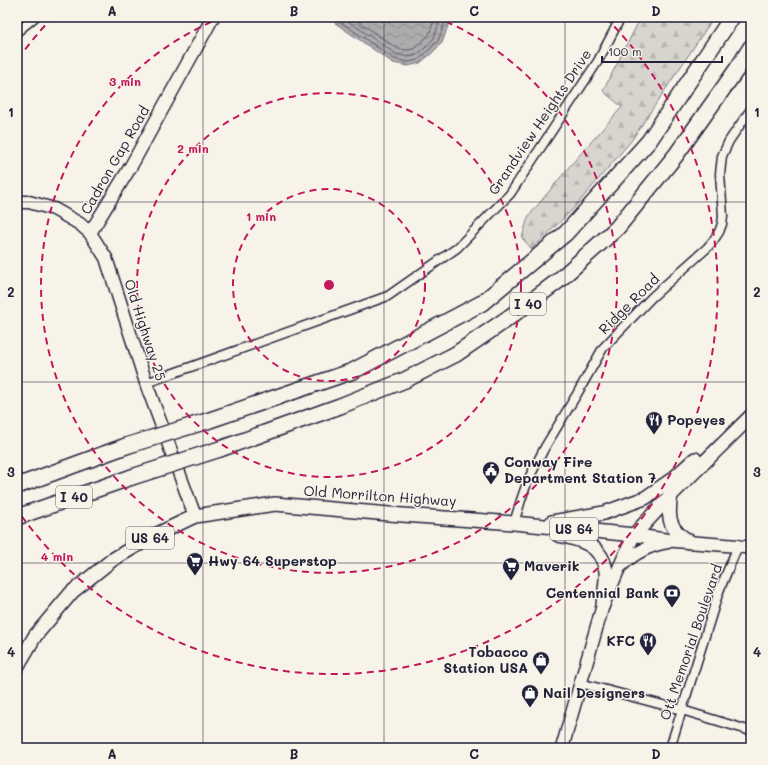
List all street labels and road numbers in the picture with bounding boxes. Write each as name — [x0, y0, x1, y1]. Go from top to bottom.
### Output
street label: Grandview Heights Drive — [484, 45, 596, 198]
street label: Cadron Gap Road — [76, 102, 153, 217]
street label: Ridge Road — [594, 269, 663, 338]
street label: Old Highway 25 — [120, 277, 171, 383]
road number: I 40 — [510, 293, 546, 315]
street label: Old Morrilton Highway — [303, 481, 457, 510]
road number: I 40 — [56, 486, 92, 508]
road number: US 64 — [550, 518, 598, 540]
road number: US 64 — [126, 527, 174, 549]
street label: Ott Memorial Boulevard — [655, 561, 726, 722]

